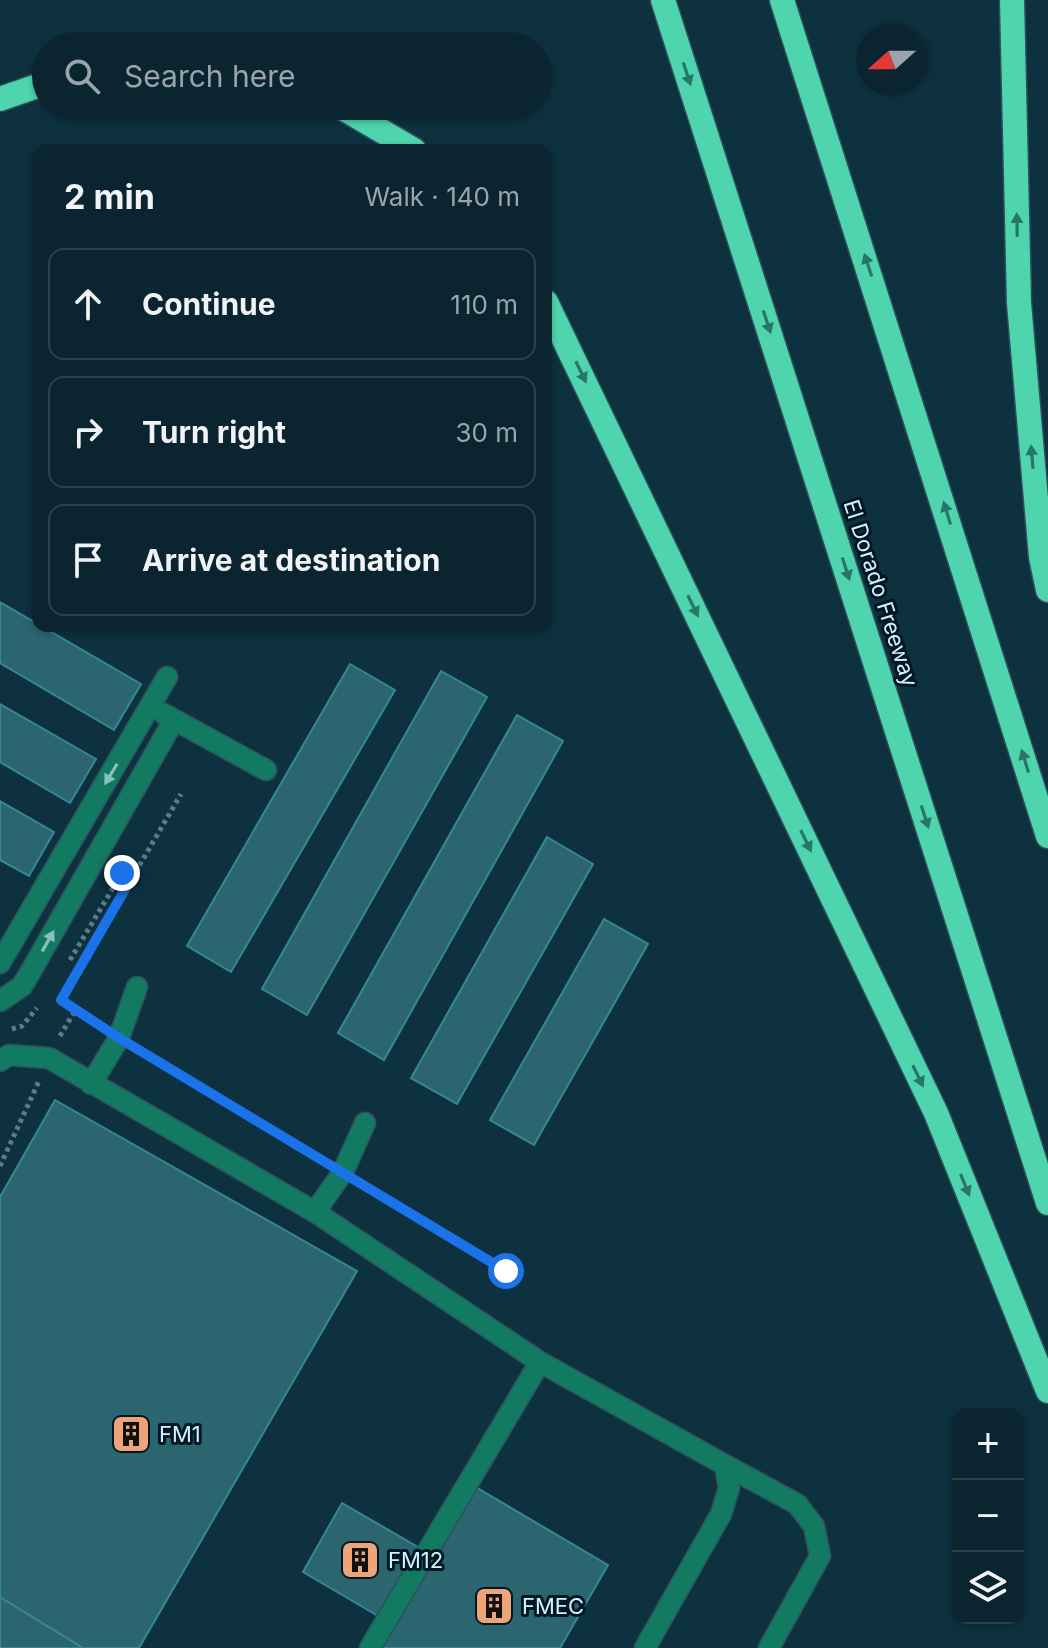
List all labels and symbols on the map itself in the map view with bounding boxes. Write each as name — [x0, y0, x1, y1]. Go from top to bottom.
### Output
north arrow — [856, 24, 928, 96]
one-way arrow — [681, 63, 694, 87]
one-way arrow — [1010, 212, 1023, 237]
one-way arrow — [861, 253, 873, 277]
one-way arrow — [761, 310, 773, 334]
one-way arrow — [574, 360, 588, 384]
one-way arrow — [1025, 444, 1038, 469]
street label: El Dorado Freeway — [838, 496, 924, 690]
one-way arrow — [940, 501, 953, 525]
one-way arrow — [840, 558, 853, 582]
one-way arrow — [687, 595, 700, 618]
one-way arrow — [1018, 749, 1030, 773]
one-way arrow — [104, 763, 118, 785]
one-way arrow — [919, 805, 932, 829]
one-way arrow — [799, 829, 813, 853]
route end — [104, 855, 140, 891]
one-way arrow — [41, 930, 55, 953]
one-way arrow — [911, 1064, 925, 1087]
one-way arrow — [959, 1173, 972, 1197]
route start — [488, 1253, 524, 1289]
building icon: FM1 — [110, 1413, 152, 1455]
place label: FM1 — [159, 1421, 201, 1447]
building icon: FM12 — [339, 1539, 381, 1581]
place label: FM12 — [388, 1547, 443, 1573]
building icon: FMEC — [473, 1585, 515, 1627]
place label: FMEC — [522, 1593, 584, 1619]

